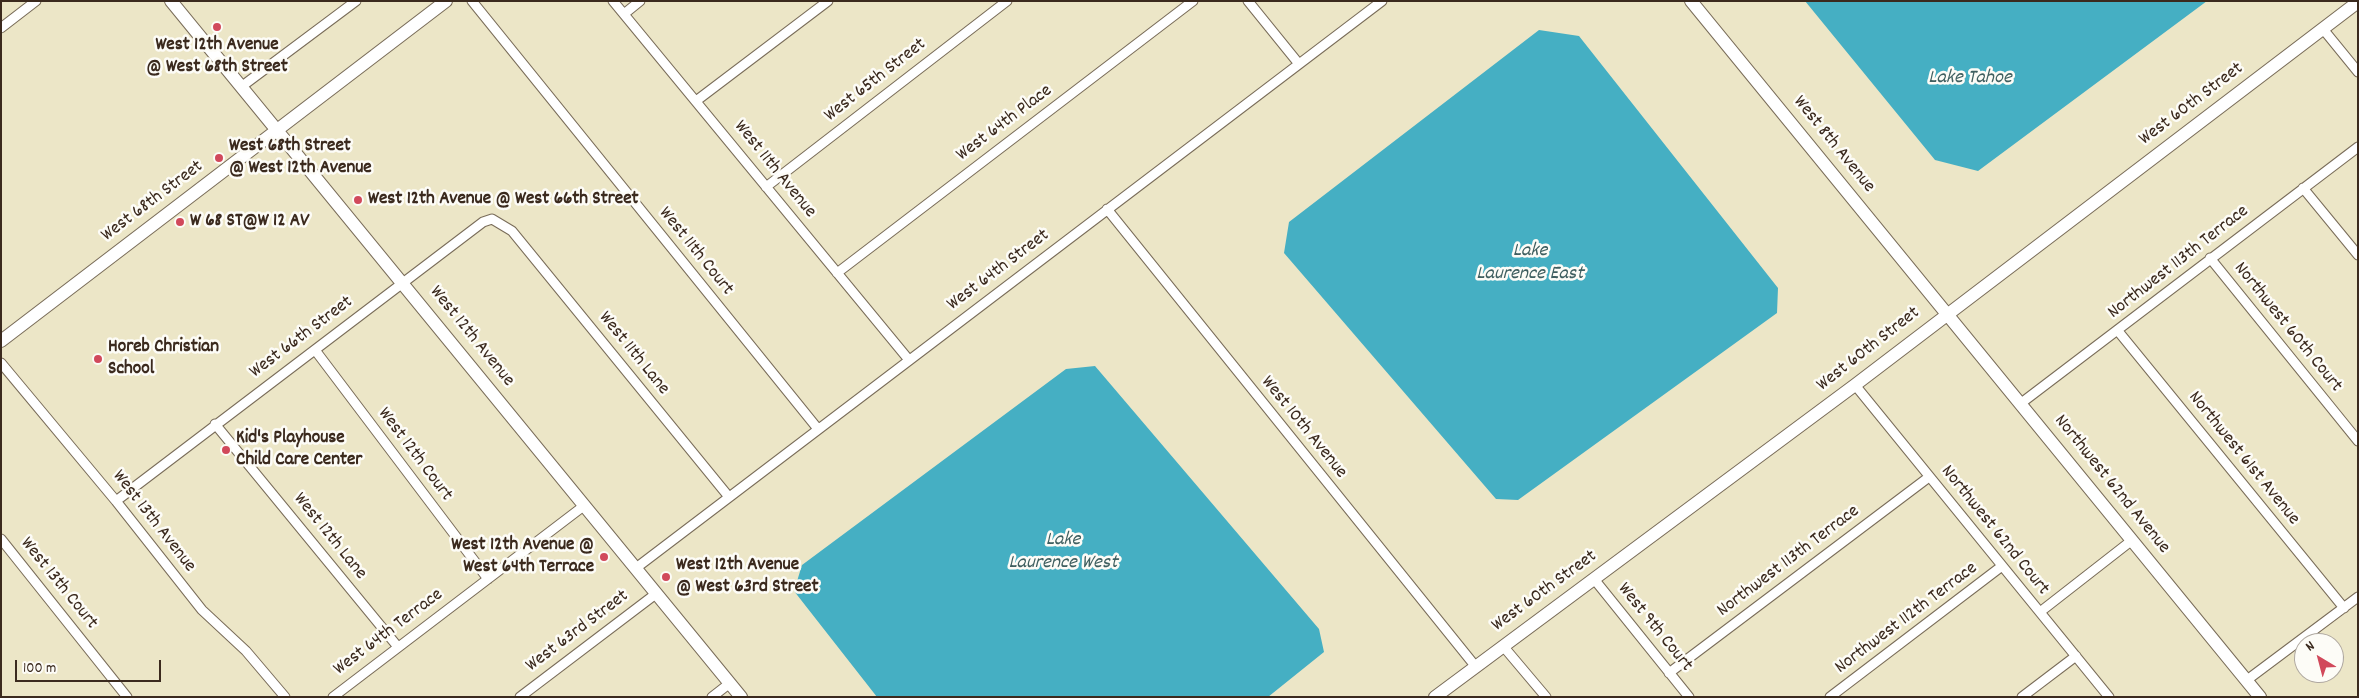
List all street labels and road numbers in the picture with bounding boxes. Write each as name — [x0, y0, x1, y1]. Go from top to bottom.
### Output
street label: West 65th Street — [821, 34, 931, 128]
street label: West 60th Street — [2135, 58, 2249, 152]
street label: West 64th Place — [953, 81, 1057, 167]
street label: West 8th Avenue — [1787, 92, 1879, 198]
street label: West 11th Avenue — [728, 117, 820, 223]
street label: West 68th Street — [98, 156, 208, 248]
street label: Northwest 113th Terrace — [2104, 201, 2254, 325]
street label: West 11th Court — [652, 203, 738, 301]
street label: West 64th Street — [943, 225, 1055, 317]
street label: Northwest 60th Court — [2228, 259, 2346, 397]
street label: West 12th Avenue — [423, 282, 519, 392]
street label: West 66th Street — [246, 292, 358, 384]
street label: West 60th Street — [1813, 303, 1925, 397]
street label: West 11th Lane — [592, 308, 674, 400]
street label: West 10th Avenue — [1255, 372, 1351, 484]
street label: Northwest 61st Avenue — [2182, 388, 2304, 530]
street label: West 12th Court — [371, 404, 457, 506]
street label: Northwest 62nd Avenue — [2048, 411, 2174, 559]
street label: Northwest 62nd Court — [1935, 462, 2053, 600]
street label: West 13th Avenue — [106, 466, 200, 578]
street label: West 12th Lane — [287, 489, 371, 585]
street label: Northwest 113th Terrace — [1713, 501, 1865, 623]
street label: West 13th Court — [14, 534, 102, 634]
street label: West 60th Street — [1488, 546, 1602, 638]
street label: Northwest 112th Terrace — [1831, 558, 1983, 680]
street label: West 9th Court — [1611, 579, 1697, 677]
street label: West 64th Terrace — [330, 585, 448, 681]
street label: West 63rd Street — [522, 586, 634, 678]

